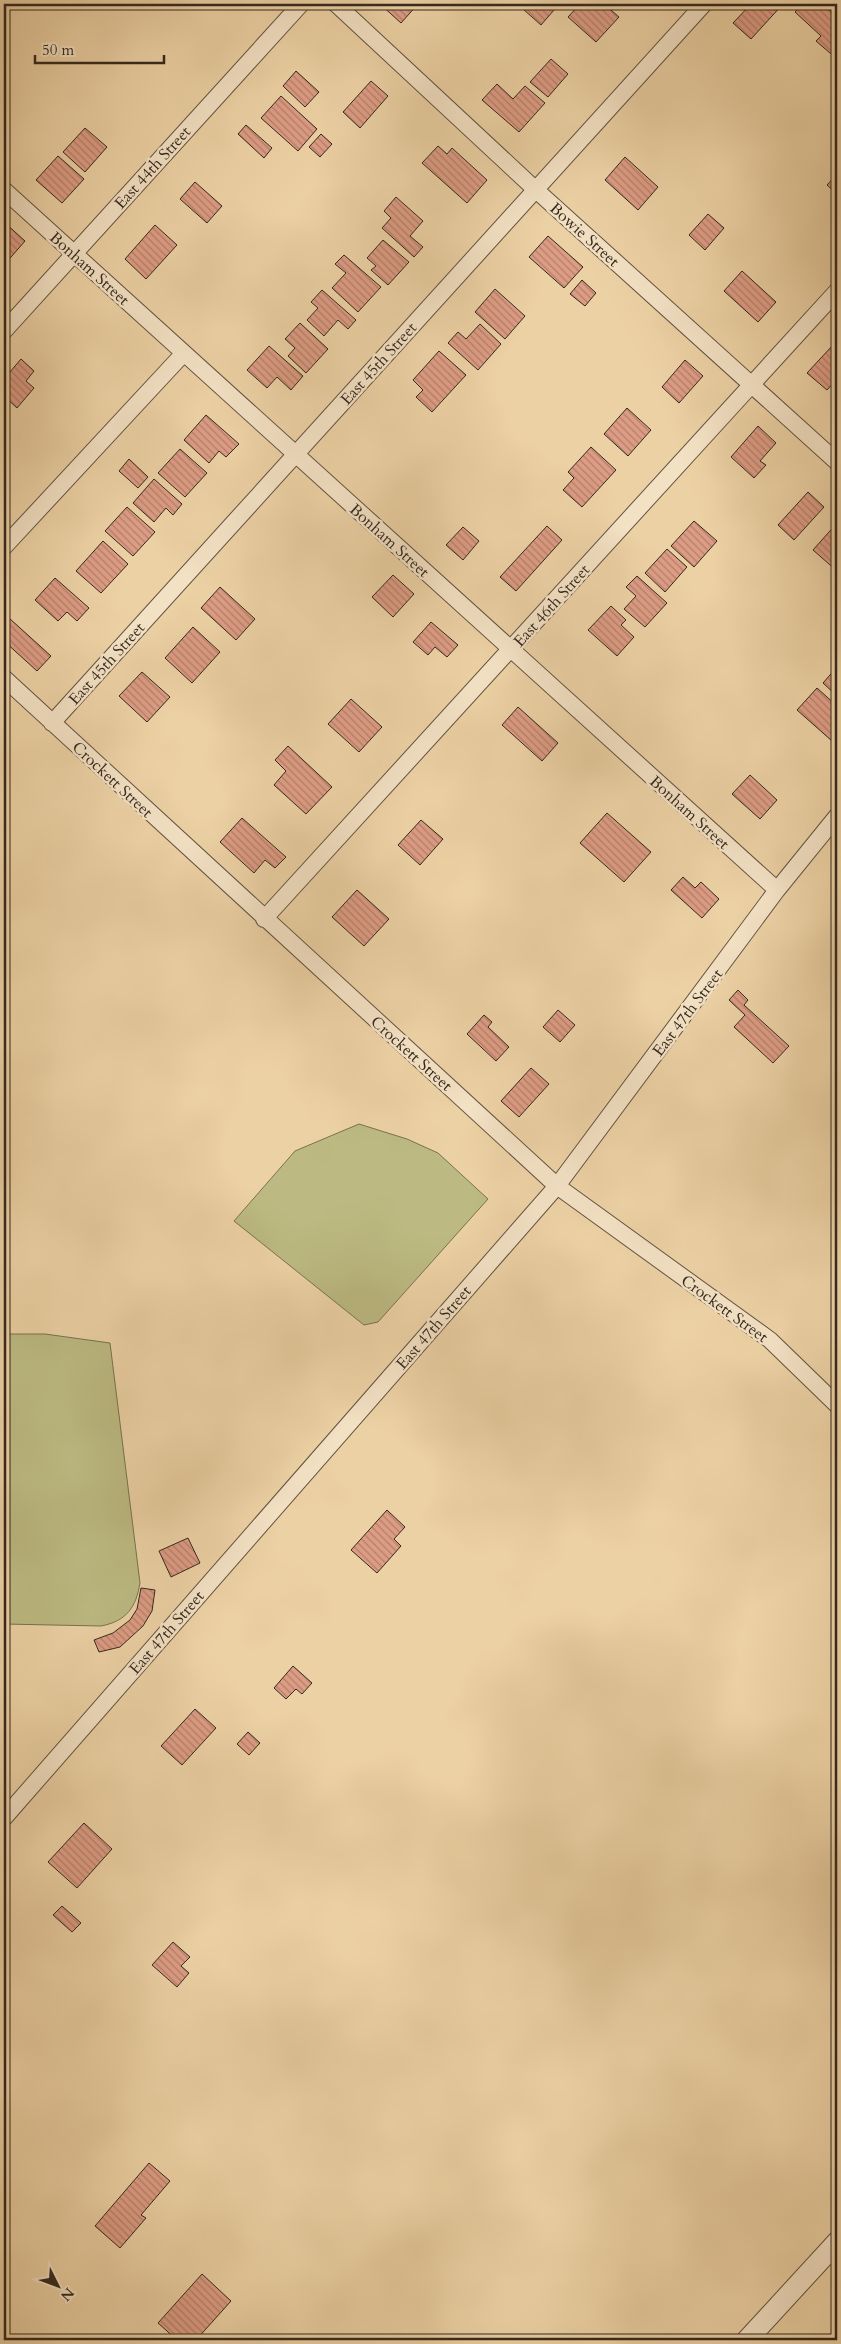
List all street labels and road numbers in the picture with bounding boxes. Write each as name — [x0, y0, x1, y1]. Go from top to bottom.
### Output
street label: East 44th Street — [110, 121, 196, 214]
street label: Bowie Street — [545, 197, 624, 272]
street label: Bonham Street — [45, 227, 134, 311]
street label: East 45th Street — [336, 317, 422, 410]
street label: Bonham Street — [345, 499, 434, 583]
street label: East 46th Street — [509, 559, 595, 652]
street label: East 45th Street — [64, 617, 150, 710]
street label: Crockett Street — [67, 737, 157, 823]
street label: Bonham Street — [645, 771, 734, 855]
street label: East 47th Street — [648, 964, 728, 1061]
street label: Crockett Street — [366, 1011, 457, 1096]
street label: Crockett Street — [676, 1270, 772, 1348]
street label: East 47th Street — [391, 1281, 476, 1374]
street label: East 47th Street — [124, 1586, 209, 1679]

